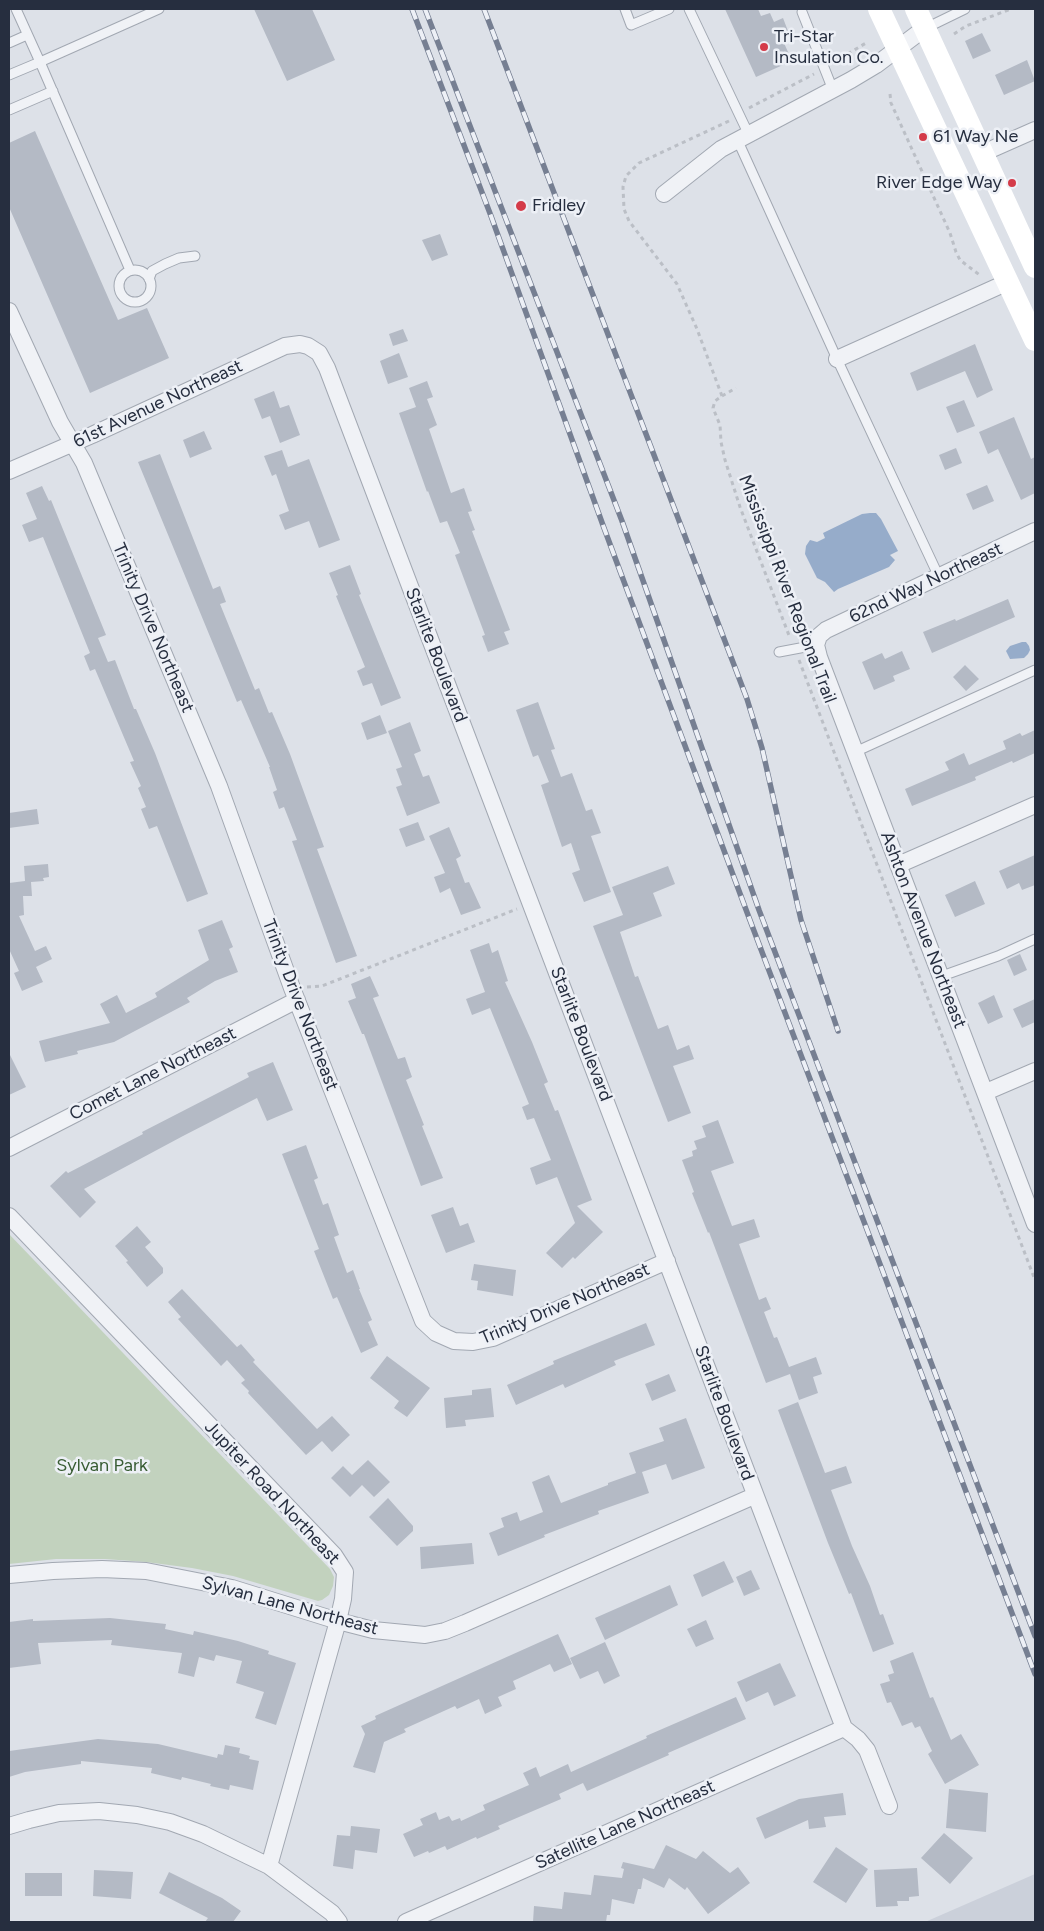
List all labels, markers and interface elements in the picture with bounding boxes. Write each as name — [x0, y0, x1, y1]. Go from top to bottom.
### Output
place label: Tri-Star Insulation Co. — [774, 26, 884, 68]
marker: Tri-Star Insulation Co. — [758, 41, 770, 53]
place label: 61 Way Ne — [933, 126, 1018, 148]
marker: 61 Way Ne — [917, 131, 929, 143]
place label: River Edge Way — [876, 172, 1002, 194]
marker: River Edge Way — [1006, 177, 1018, 189]
place label: Fridley — [532, 195, 585, 217]
marker: Fridley — [514, 199, 528, 213]
street label: 61st Avenue Northeast — [70, 355, 246, 453]
street label: Mississippi River Regional Trail — [733, 472, 841, 706]
street label: 62nd Way Northeast — [846, 538, 1006, 628]
street label: Trinity Drive Northeast — [108, 540, 198, 716]
street label: Starlite Boulevard — [400, 585, 472, 725]
street label: Ashton Avenue Northeast — [875, 829, 971, 1031]
street label: Trinity Drive Northeast — [257, 916, 343, 1094]
street label: Starlite Boulevard — [545, 964, 617, 1104]
street label: Comet Lane Northeast — [66, 1023, 240, 1125]
street label: Trinity Drive Northeast — [477, 1259, 653, 1349]
street label: Starlite Boulevard — [690, 1342, 758, 1484]
street label: Jupiter Road Northeast — [200, 1417, 344, 1569]
park label: Sylvan Park — [56, 1455, 148, 1477]
street label: Sylvan Lane Northeast — [199, 1572, 381, 1640]
street label: Satellite Lane Northeast — [532, 1776, 718, 1874]

